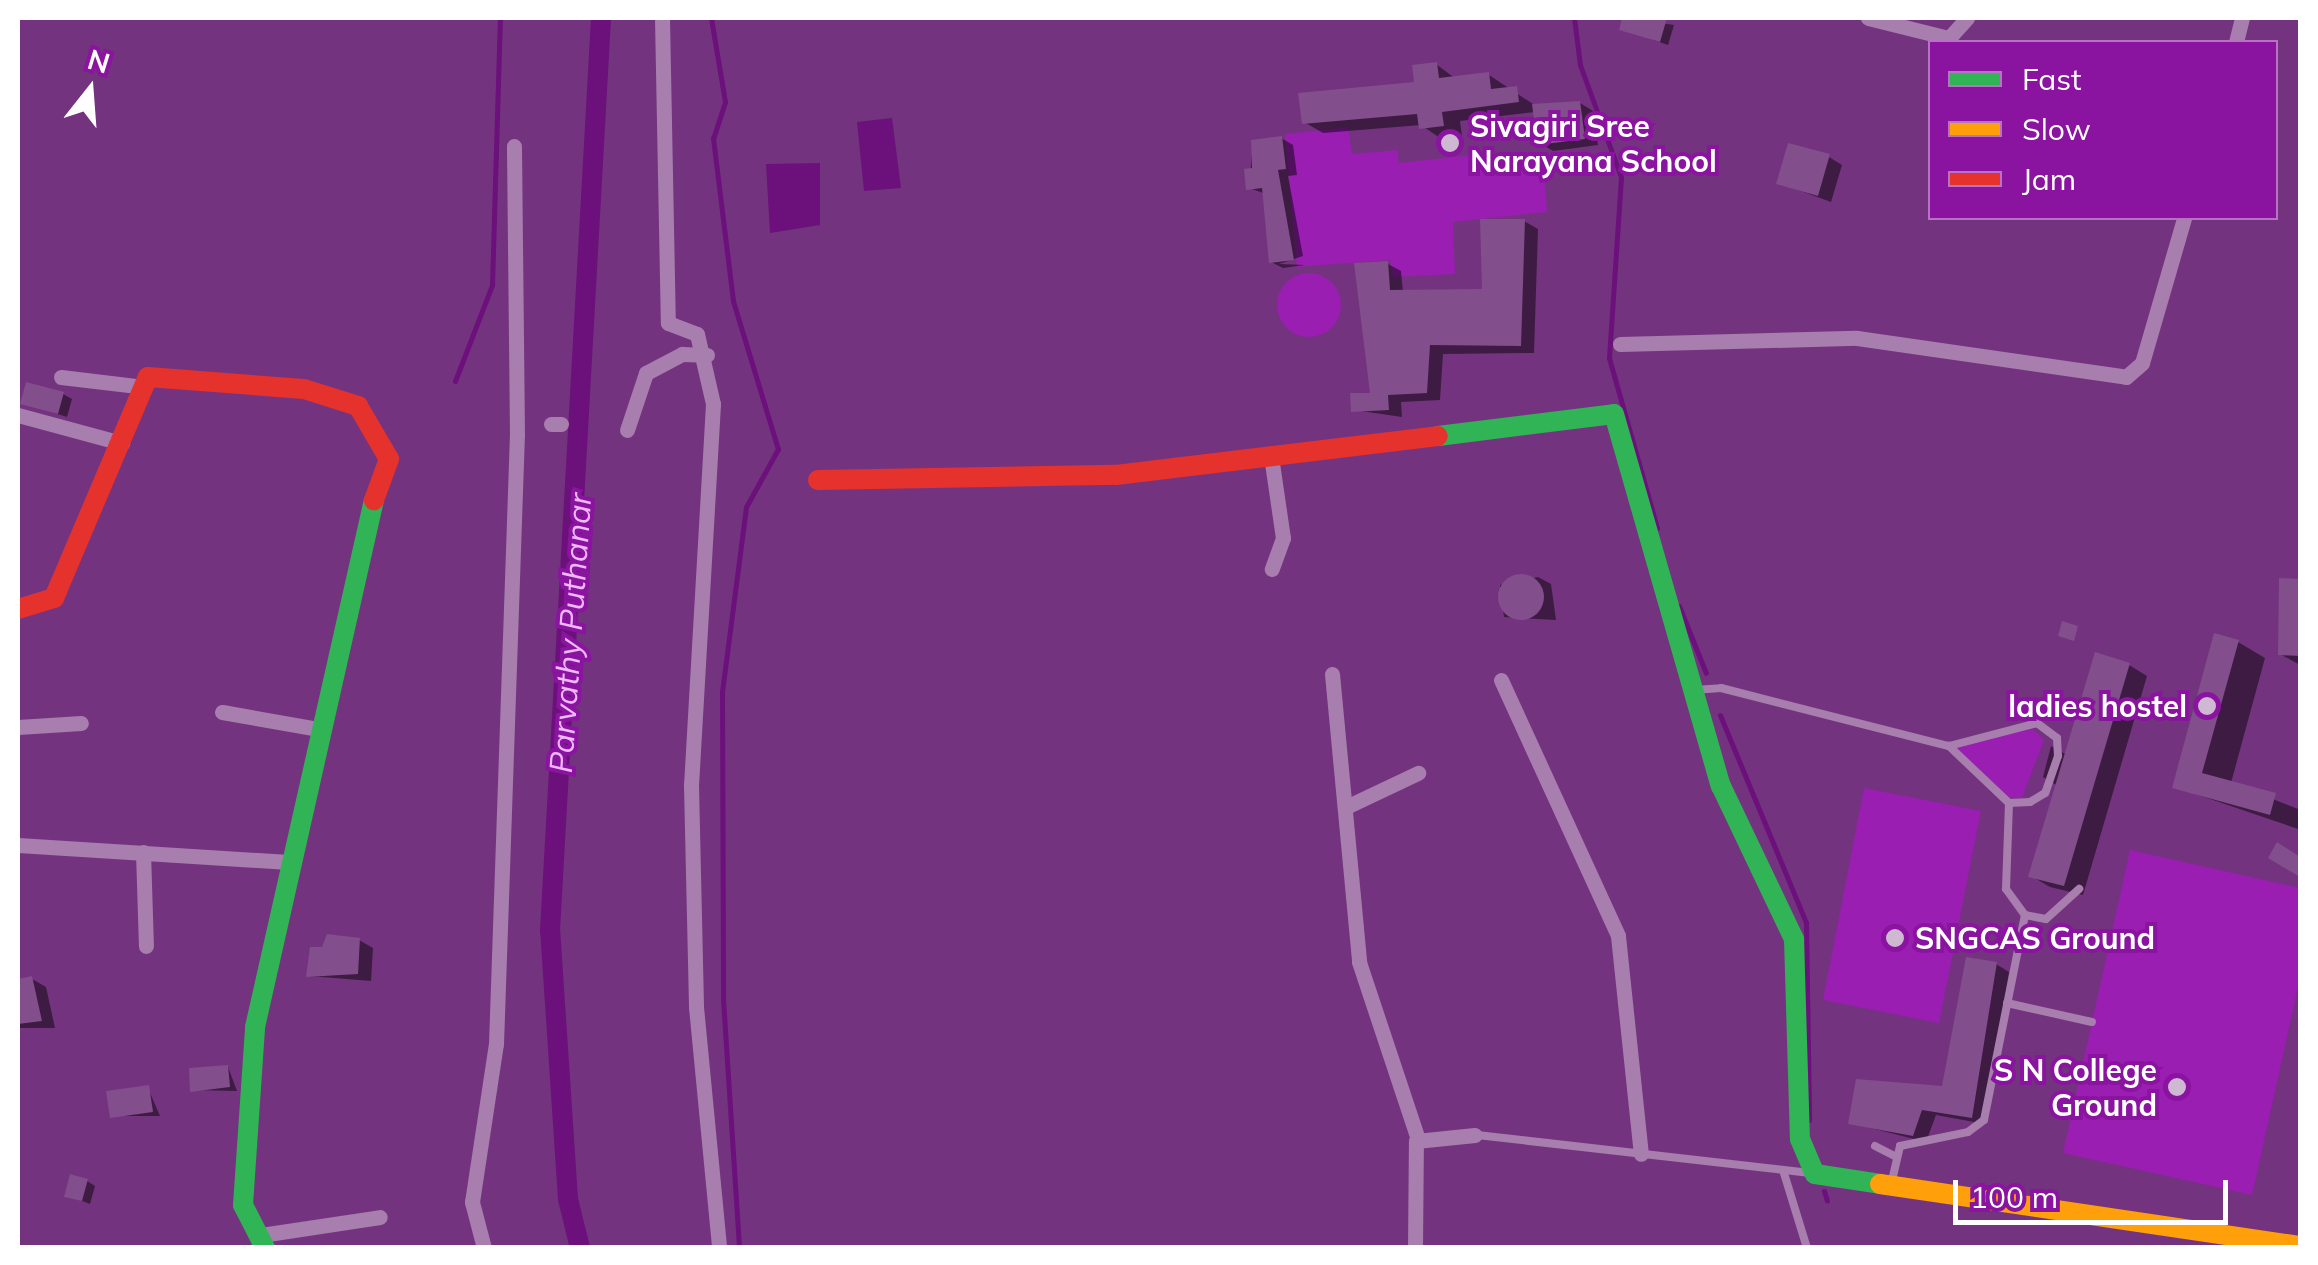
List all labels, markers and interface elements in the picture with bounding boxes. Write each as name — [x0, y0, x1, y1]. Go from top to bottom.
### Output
north arrow — [40, 40, 140, 140]
legend — [1928, 40, 2278, 220]
text: N — [84, 41, 114, 81]
text: Fast — [2022, 60, 2082, 98]
place label: Sivagiri Sree Narayana School — [1470, 108, 1717, 178]
text: Slow — [2022, 110, 2091, 148]
marker: Sivagiri Sree Narayana School — [1439, 132, 1461, 154]
text: Jam — [2022, 160, 2076, 198]
water label: Parvathy Puthanar — [541, 492, 599, 774]
place label: ladies hostel — [2008, 688, 2187, 724]
marker: ladies hostel — [2196, 695, 2218, 717]
place label: SNGCAS Ground — [1915, 920, 2155, 956]
marker: SNGCAS Ground — [1884, 927, 1906, 949]
place label: S N College Ground — [1994, 1052, 2157, 1122]
marker: S N College Ground — [2166, 1076, 2188, 1098]
scale bar — [1958, 1160, 2233, 1222]
text: 100 m — [1970, 1178, 2058, 1216]

